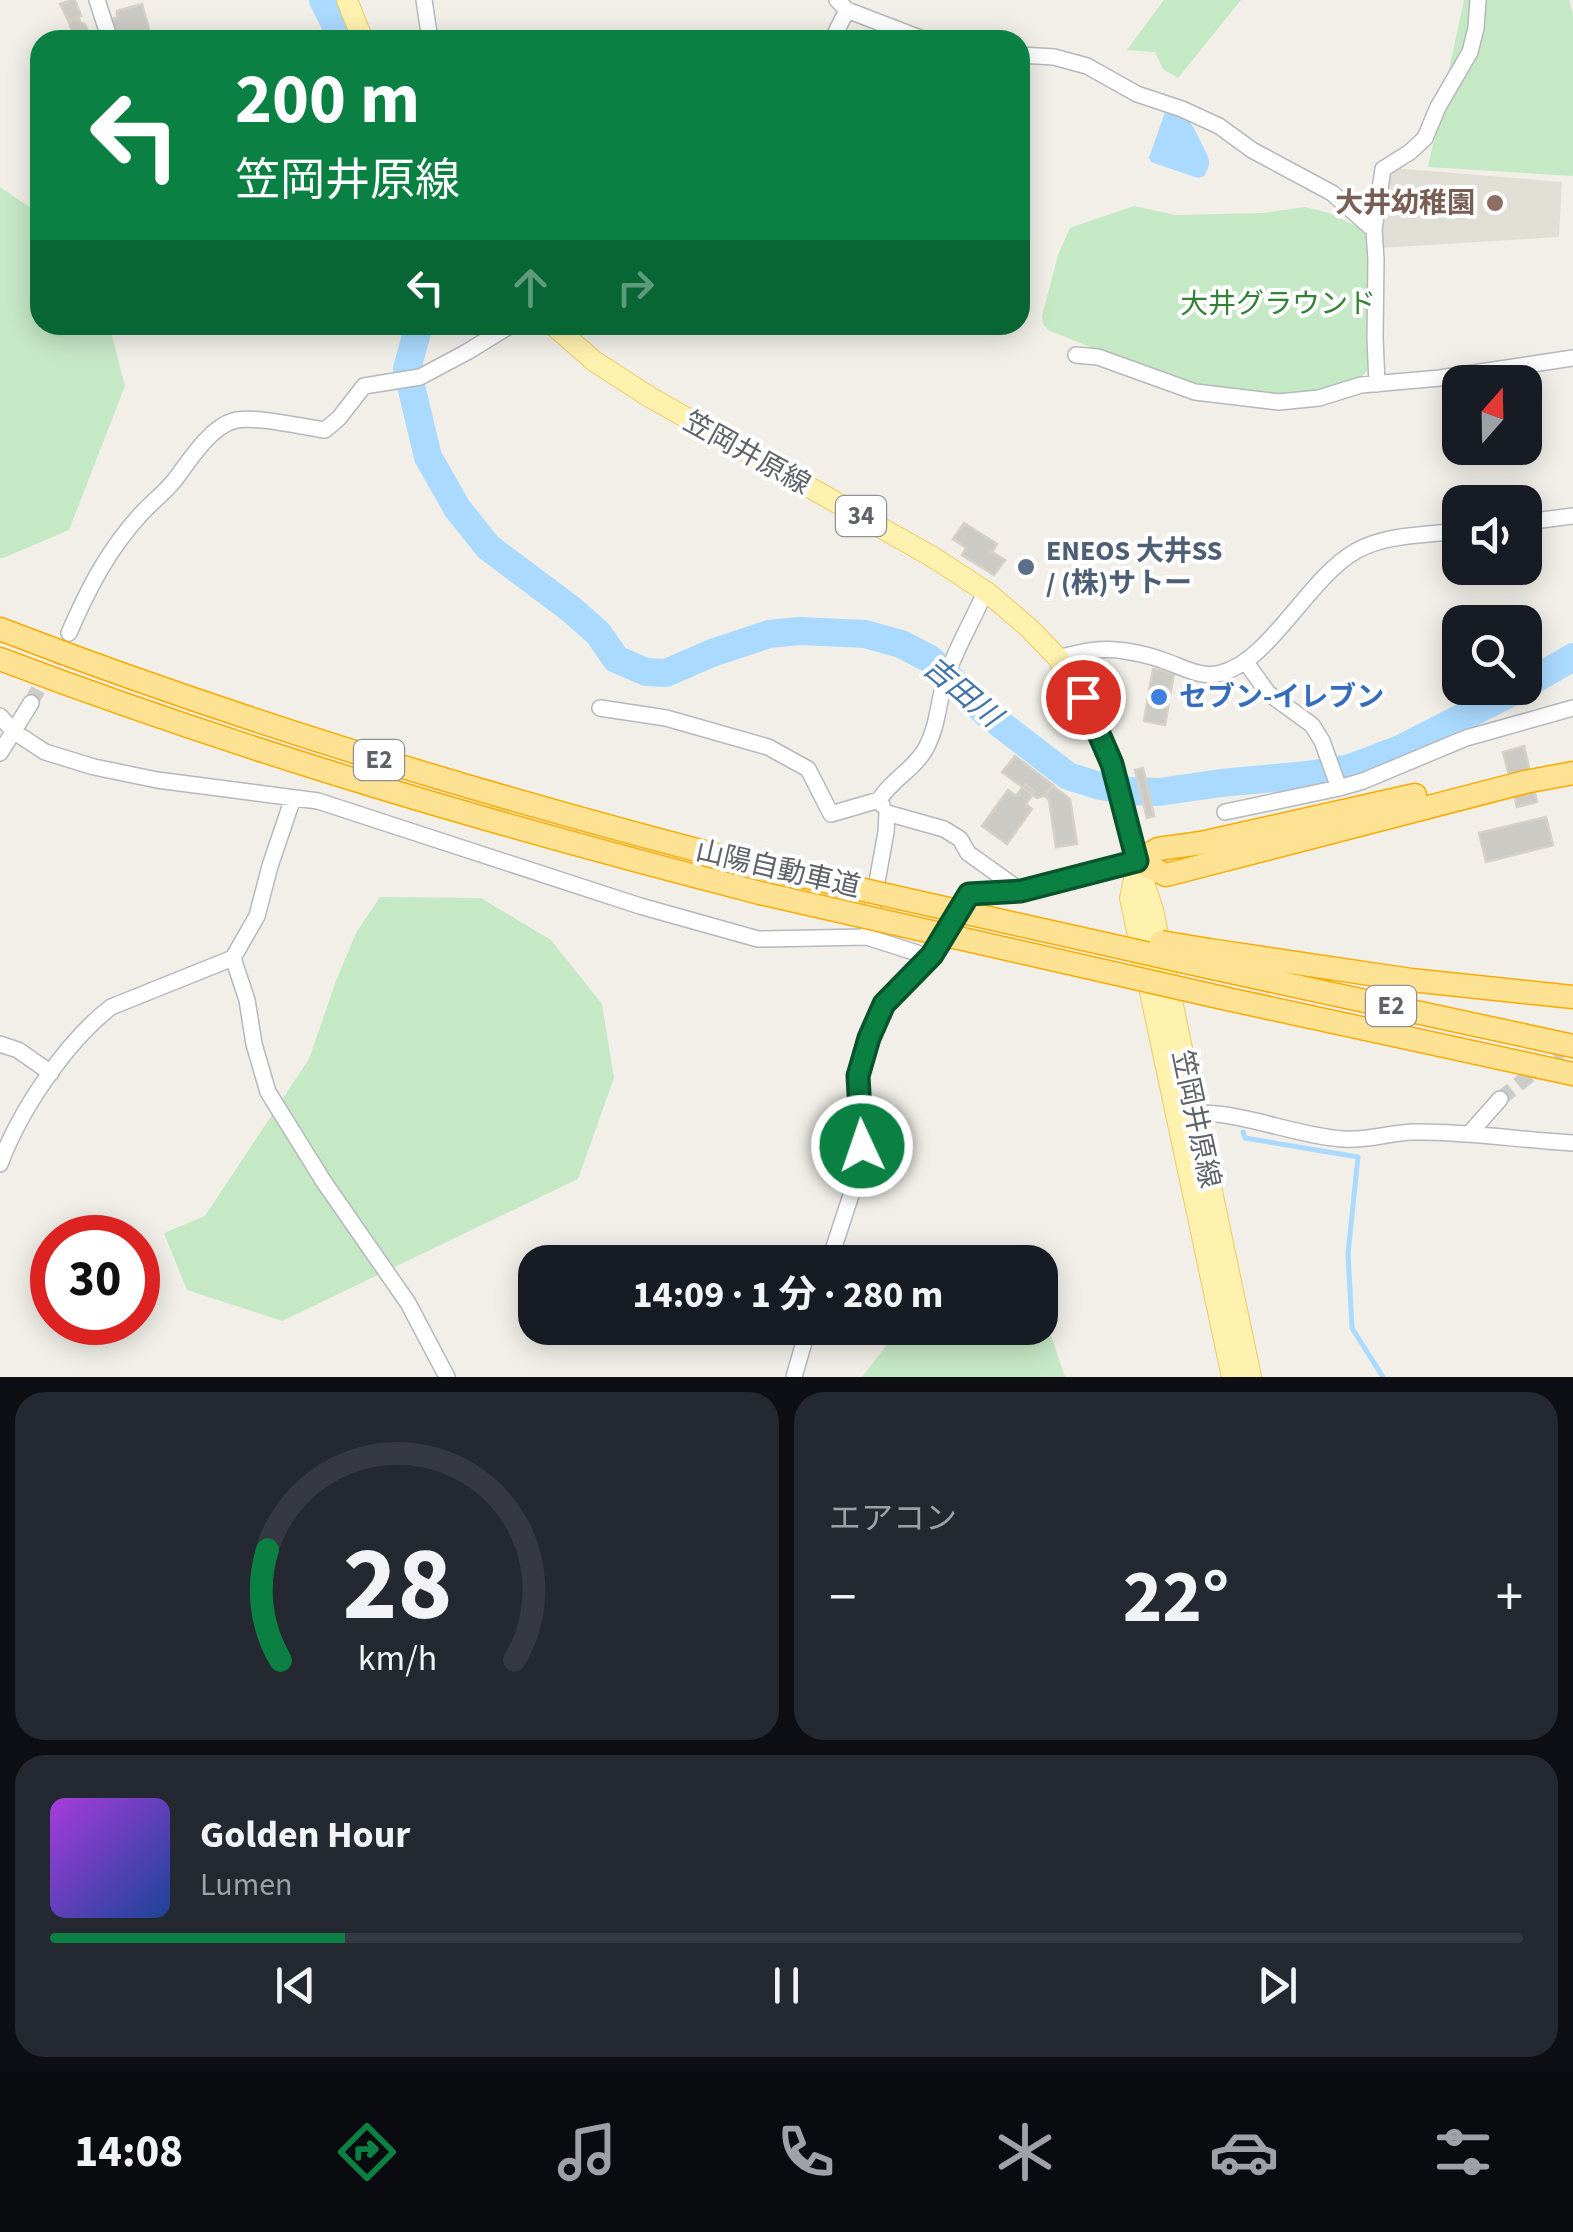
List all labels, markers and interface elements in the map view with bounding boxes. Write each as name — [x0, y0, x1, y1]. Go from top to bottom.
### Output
text: 200 m — [235, 50, 420, 150]
icon: left — [70, 70, 200, 200]
text: 笠岡井原線 — [235, 149, 460, 213]
place label: 大井幼稚園 — [1335, 183, 1475, 223]
marker: 大井幼稚園 — [1484, 192, 1506, 214]
icon: left — [398, 260, 453, 315]
icon: ahead — [503, 260, 558, 315]
icon: right — [608, 260, 663, 315]
park label: 大井グラウンド — [1180, 284, 1376, 324]
north arrow — [1442, 365, 1542, 465]
map controls — [1442, 365, 1542, 705]
street label: 笠岡井原線 — [676, 402, 818, 504]
button: sound — [1442, 485, 1542, 585]
road number: 34 — [836, 496, 886, 536]
place label: ENEOS 大井SS / (株)サトー — [1046, 531, 1222, 603]
marker: ENEOS 大井SS / (株)サトー — [1015, 556, 1037, 578]
button: search — [1442, 605, 1542, 705]
water label: 吉田川 — [914, 647, 1013, 739]
pin — [1041, 655, 1126, 740]
icon: arrive — [1056, 670, 1111, 725]
place label: セブン-イレブン — [1179, 677, 1384, 717]
marker: セブン-イレブン — [1148, 686, 1170, 708]
road number: E2 — [354, 740, 404, 780]
street label: 山陽自動車道 — [692, 831, 864, 907]
road number: E2 — [1366, 986, 1416, 1026]
street label: 笠岡井原線 — [1162, 1046, 1230, 1192]
position arrow — [810, 1094, 914, 1198]
speed limit sign: 30 — [30, 1215, 160, 1345]
text: 14:09 · 1 分 · 280 m — [633, 1268, 943, 1322]
text: エアコン — [829, 1496, 957, 1542]
text: 28 — [342, 1512, 452, 1660]
text: 22° — [1123, 1544, 1229, 1651]
text: − — [829, 1559, 856, 1637]
text: + — [1496, 1559, 1523, 1637]
text: km/h — [357, 1633, 437, 1684]
text: Golden Hour — [200, 1808, 410, 1862]
text: Lumen — [200, 1862, 293, 1908]
icon: previous — [268, 1958, 323, 2013]
icon: pause — [759, 1958, 814, 2013]
icon: next — [1250, 1958, 1305, 2013]
icon: directions — [332, 2117, 402, 2187]
icon: music — [552, 2117, 622, 2187]
icon: phone — [771, 2117, 841, 2187]
icon: climate — [990, 2117, 1060, 2187]
icon: car — [1209, 2117, 1279, 2187]
icon: filters — [1428, 2117, 1498, 2187]
text: 14:08 — [75, 2120, 183, 2184]

